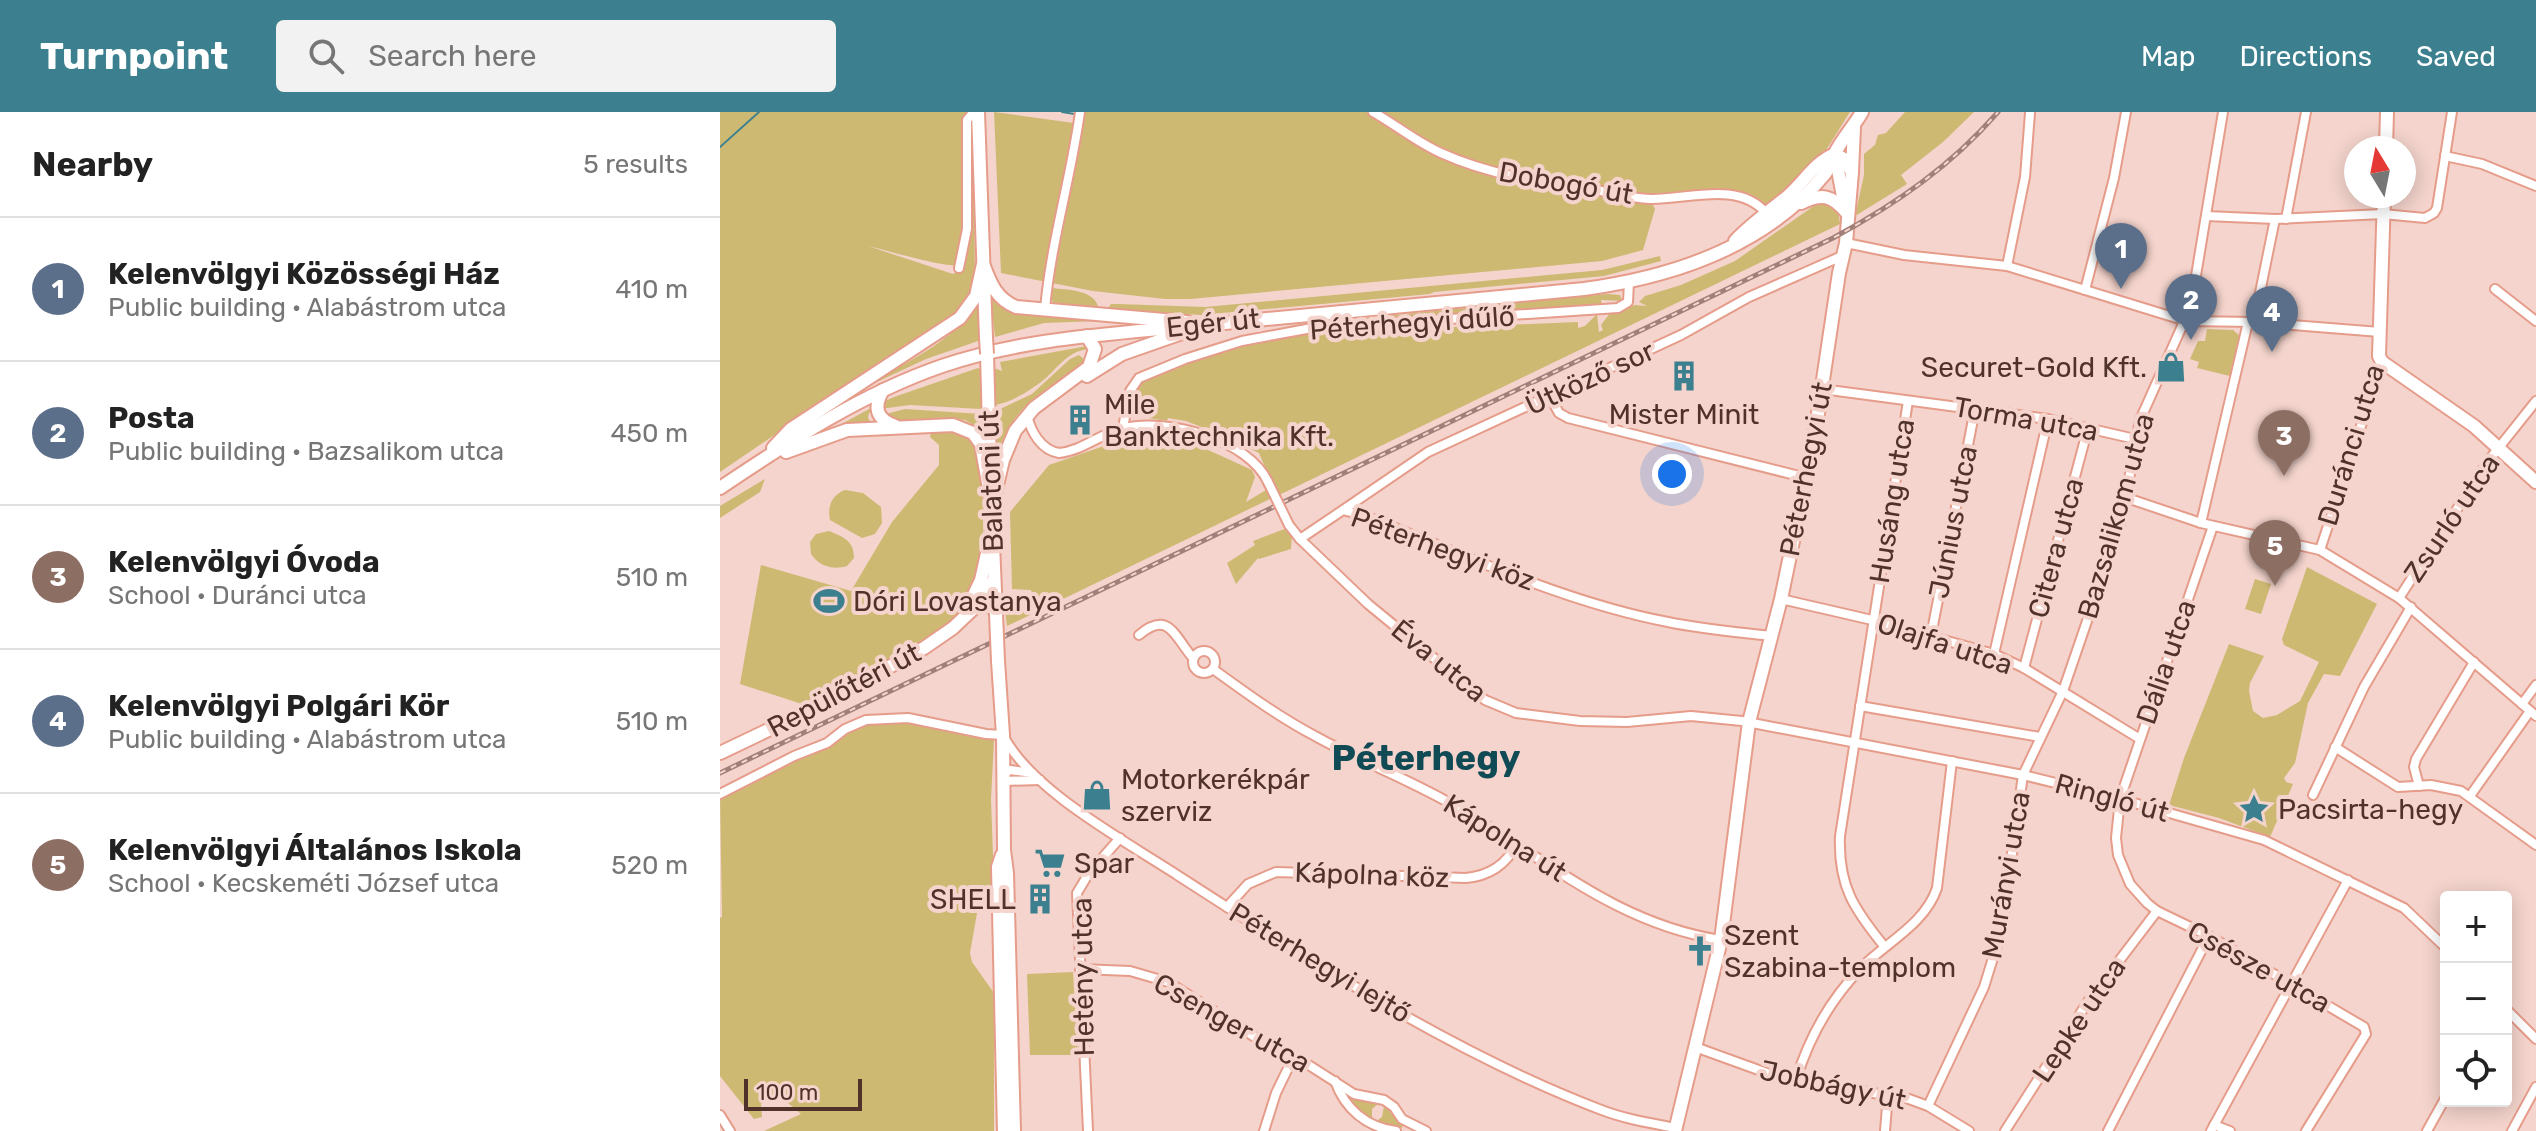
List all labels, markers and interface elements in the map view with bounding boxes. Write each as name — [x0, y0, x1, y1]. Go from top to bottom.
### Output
search box — [276, 20, 836, 92]
text: Turnpoint — [40, 33, 228, 79]
icon: search — [304, 34, 348, 78]
text: Search here — [368, 38, 536, 74]
text: Map — [2141, 40, 2195, 73]
text: Directions — [2239, 40, 2372, 73]
text: Saved — [2416, 40, 2496, 73]
north arrow — [2344, 136, 2416, 208]
text: Nearby — [32, 144, 153, 185]
text: 5 results — [583, 149, 688, 180]
street label: Dobogó út — [1496, 155, 1636, 211]
pin: 1 — [2095, 223, 2147, 289]
text: Kelenvölgyi Közösségi Ház — [108, 256, 500, 292]
text: 1 — [52, 274, 64, 305]
text: 410 m — [615, 274, 688, 305]
pin: 2 — [2165, 274, 2217, 340]
pin: 4 — [2246, 286, 2298, 352]
text: Public building · Alabástrom utca — [108, 292, 506, 323]
street label: Péterhegyi dűlő — [1308, 299, 1516, 347]
street label: Egér út — [1165, 302, 1261, 344]
street label: Ütköző sor — [1520, 334, 1660, 422]
shop icon: Securet-Gold Kft. — [2154, 350, 2188, 384]
place label: Securet-Gold Kft. — [1921, 351, 2147, 384]
building icon: Mister Minit — [1667, 359, 1701, 393]
street label: Duránci utca — [2311, 360, 2391, 530]
street label: Péterhegyi út — [1773, 379, 1839, 559]
place label: Mile Banktechnika Kft. — [1104, 388, 1334, 453]
street label: Torma utca — [1951, 390, 2101, 448]
place label: Mister Minit — [1609, 398, 1759, 431]
text: Posta — [108, 400, 195, 436]
building icon: Mile Banktechnika Kft. — [1063, 403, 1097, 437]
street label: Balatoni út — [972, 410, 1010, 552]
street label: Bazsalikom utca — [2071, 410, 2161, 622]
pin: 3 — [2258, 410, 2310, 476]
street label: Husáng utca — [1863, 417, 1921, 585]
text: 2 — [50, 418, 66, 449]
text: 450 m — [610, 418, 688, 449]
text: Public building · Bazsalikom utca — [108, 436, 504, 467]
street label: Június utca — [1922, 443, 1984, 601]
street label: Zsurló utca — [2397, 448, 2507, 588]
your location — [1652, 454, 1692, 494]
street label: Citera utca — [2021, 474, 2091, 622]
street label: Péterhegyi köz — [1347, 500, 1539, 598]
pin: 5 — [2249, 520, 2301, 586]
text: Kelenvölgyi Óvoda — [108, 544, 380, 580]
text: 3 — [49, 562, 67, 593]
text: 510 m — [616, 562, 688, 593]
text: School · Duránci utca — [108, 580, 367, 611]
sports icon: Dóri Lovastanya — [812, 584, 846, 618]
place label: Dóri Lovastanya — [853, 585, 1062, 618]
street label: Dália utca — [2129, 595, 2203, 729]
street label: Olajfa utca — [1873, 607, 2017, 681]
street label: Éva utca — [1385, 613, 1493, 709]
street label: Repülőtéri út — [762, 636, 926, 744]
text: Kelenvölgyi Polgári Kör — [108, 688, 449, 724]
text: 4 — [49, 706, 67, 737]
text: 510 m — [616, 706, 688, 737]
text: Public building · Alabástrom utca — [108, 724, 506, 755]
district label: Péterhegy — [1331, 736, 1521, 779]
place label: Motorkerékpár szerviz — [1121, 763, 1310, 828]
street label: Ringló út — [2052, 767, 2173, 829]
shop icon: Motorkerékpár szerviz — [1080, 778, 1114, 812]
street label: Kápolna út — [1437, 787, 1573, 889]
street label: Murányi utca — [1975, 789, 2037, 961]
place icon: Pacsirta-hegy — [2237, 792, 2271, 826]
place label: Pacsirta-hegy — [2278, 793, 2463, 826]
text: Kelenvölgyi Általános Iskola — [108, 832, 522, 868]
supermarket icon: Spar — [1033, 846, 1067, 880]
place label: Spar — [1074, 847, 1135, 880]
text: 5 — [50, 850, 66, 881]
text: 520 m — [611, 850, 688, 881]
street label: Kápolna köz — [1294, 856, 1450, 894]
text: School · Kecskeméti József utca — [108, 868, 499, 899]
building icon: SHELL — [1023, 882, 1057, 916]
place label: SHELL — [930, 883, 1016, 916]
map controls — [2440, 891, 2512, 1107]
button: + — [2440, 891, 2512, 963]
street label: Péterhegyi lejtő — [1223, 896, 1417, 1030]
street label: Hetény utca — [1065, 897, 1101, 1057]
street label: Csésze utca — [2182, 914, 2336, 1020]
place label: Szent Szabina-templom — [1724, 919, 1956, 984]
church icon: Szent Szabina-templom — [1683, 934, 1717, 968]
street label: Lepke utca — [2025, 952, 2133, 1088]
button: − — [2440, 963, 2512, 1035]
street label: Csenger utca — [1148, 966, 1316, 1080]
button: locate — [2440, 1035, 2512, 1107]
street label: Jobbágy út — [1757, 1053, 1909, 1117]
scale bar — [744, 1075, 862, 1111]
text: 100 m — [756, 1079, 818, 1106]

